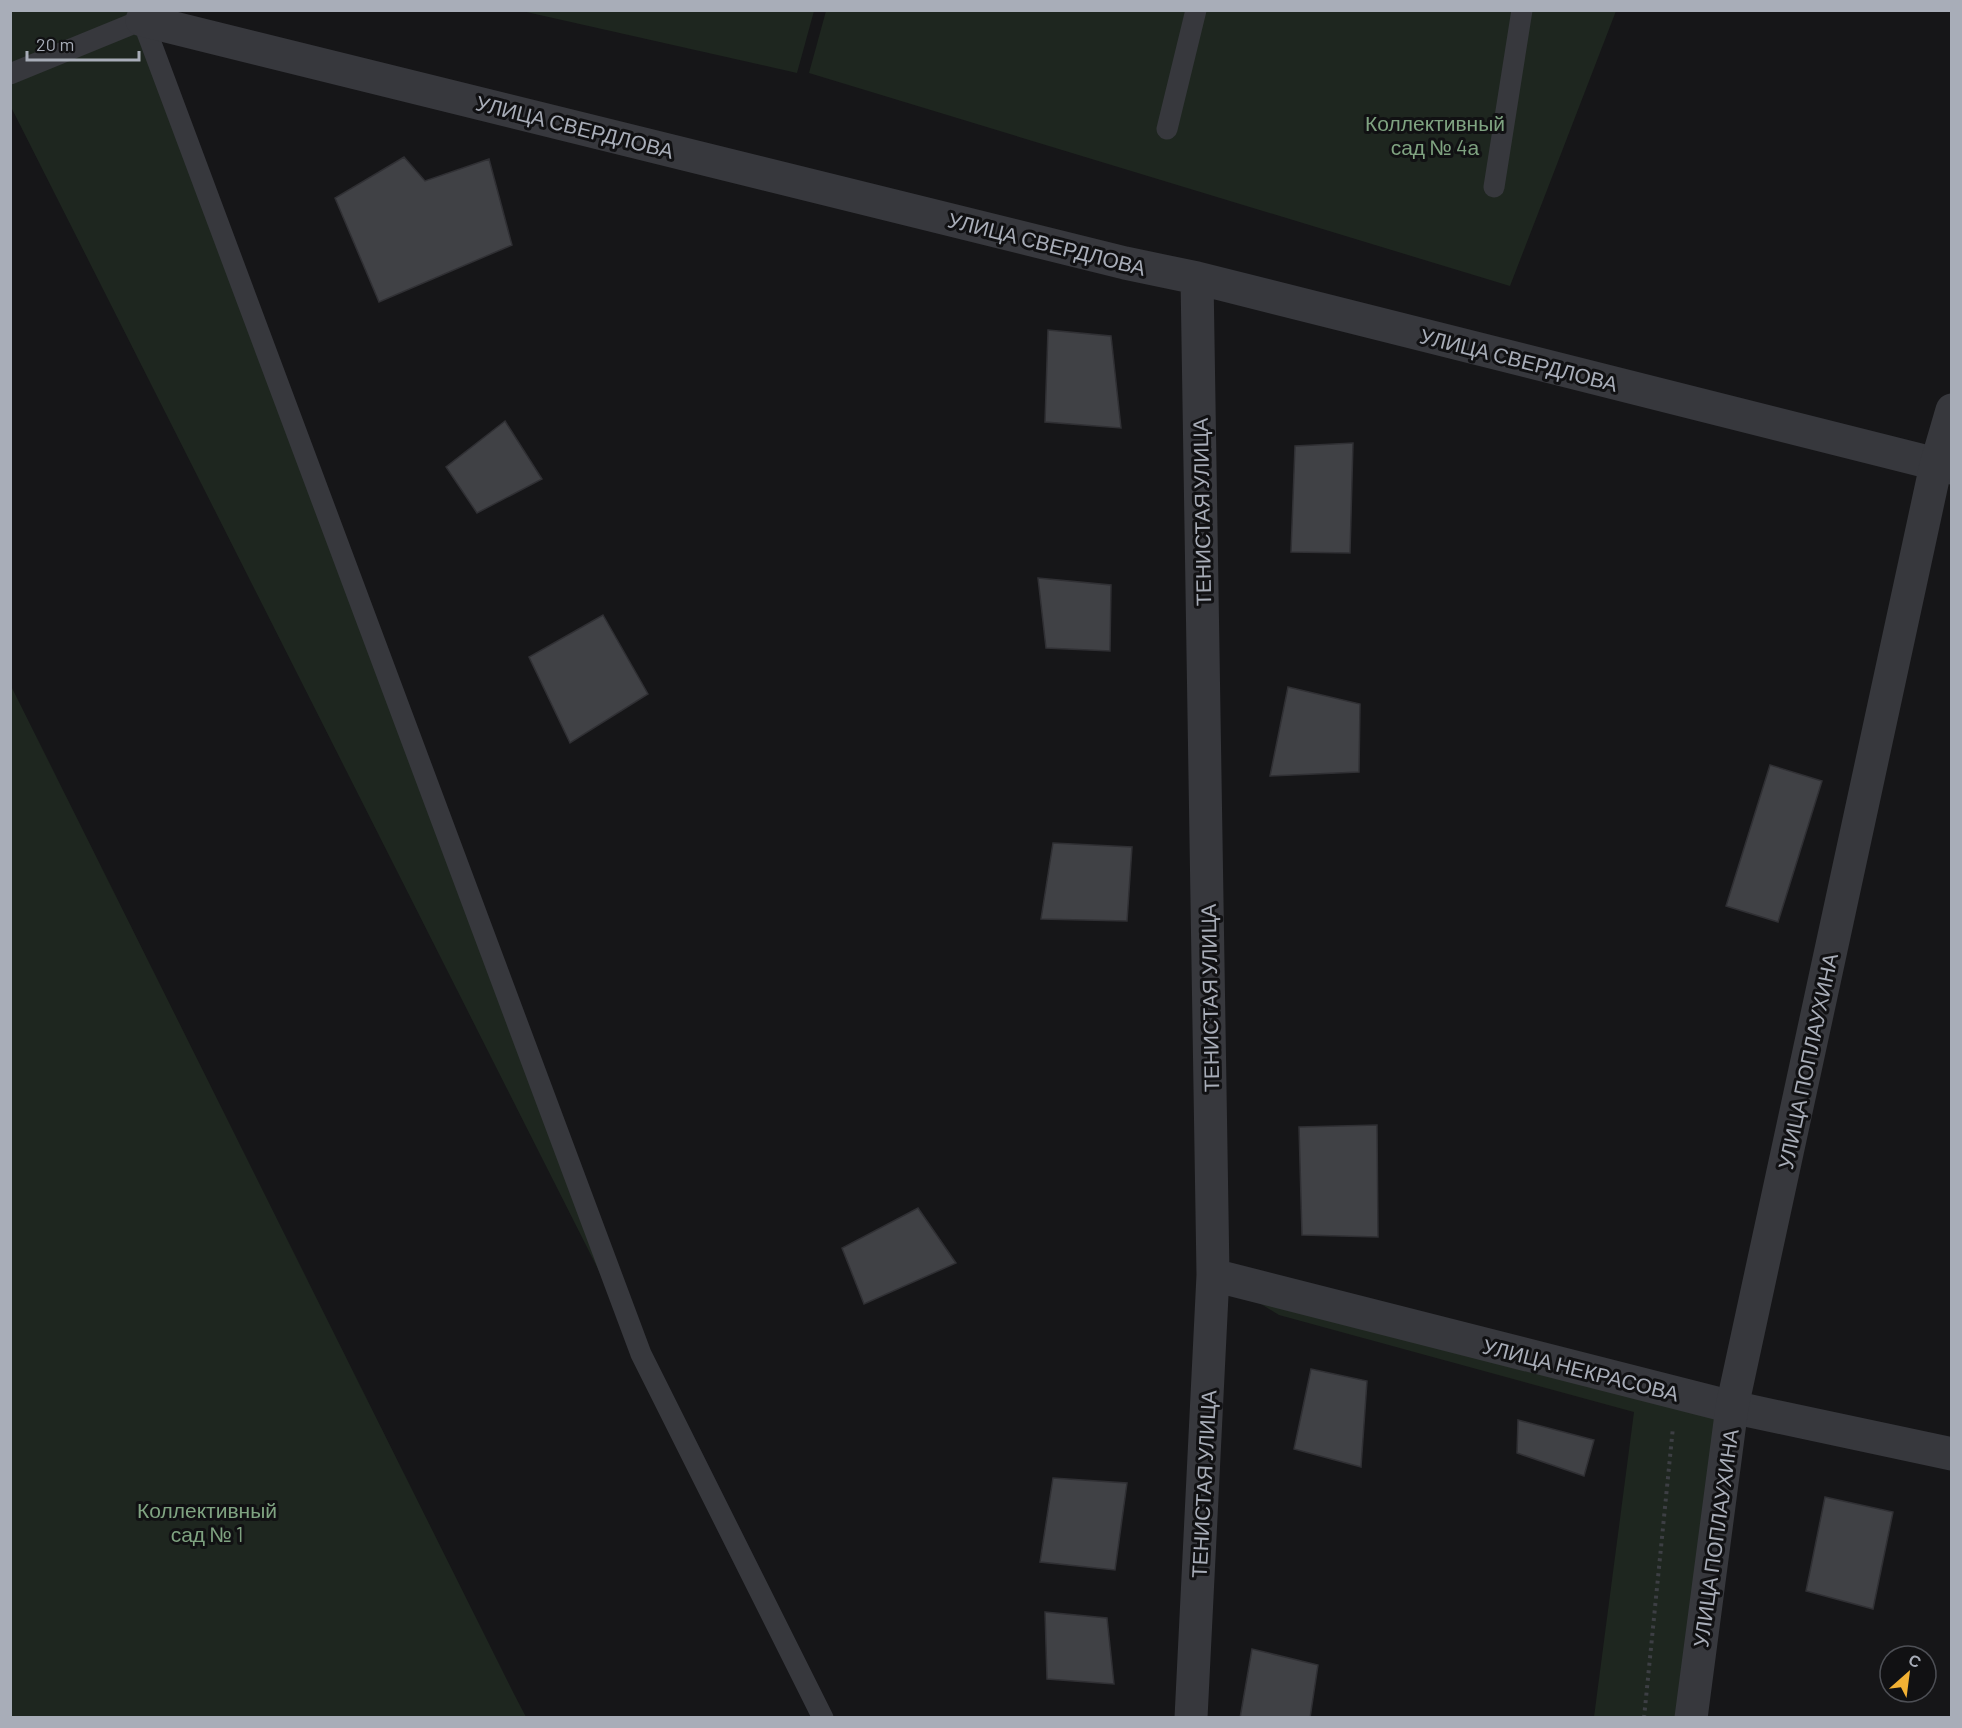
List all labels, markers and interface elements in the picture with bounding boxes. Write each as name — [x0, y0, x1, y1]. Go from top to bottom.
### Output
scale bar — [27, 24, 140, 62]
text: 20 m — [36, 33, 74, 55]
street label: УЛИЦА СВЕРДЛОВА — [474, 89, 676, 163]
park label: Коллективный сад № 4а — [1365, 110, 1505, 159]
street label: УЛИЦА СВЕРДЛОВА — [946, 206, 1148, 280]
street label: УЛИЦА СВЕРДЛОВА — [1418, 322, 1620, 396]
street label: ТЕНИСТАЯ УЛИЦА — [1187, 418, 1215, 606]
street label: ТЕНИСТАЯ УЛИЦА — [1195, 904, 1223, 1092]
street label: УЛИЦА ПОПЛАУХИНА — [1772, 951, 1842, 1171]
street label: УЛИЦА НЕКРАСОВА — [1480, 1333, 1682, 1405]
street label: ТЕНИСТАЯ УЛИЦА — [1186, 1389, 1220, 1579]
street label: УЛИЦА ПОПЛАУХИНА — [1687, 1427, 1743, 1649]
park label: Коллективный сад № 1 — [137, 1497, 277, 1546]
north arrow — [1878, 1644, 1938, 1704]
text: С — [1906, 1649, 1925, 1672]

